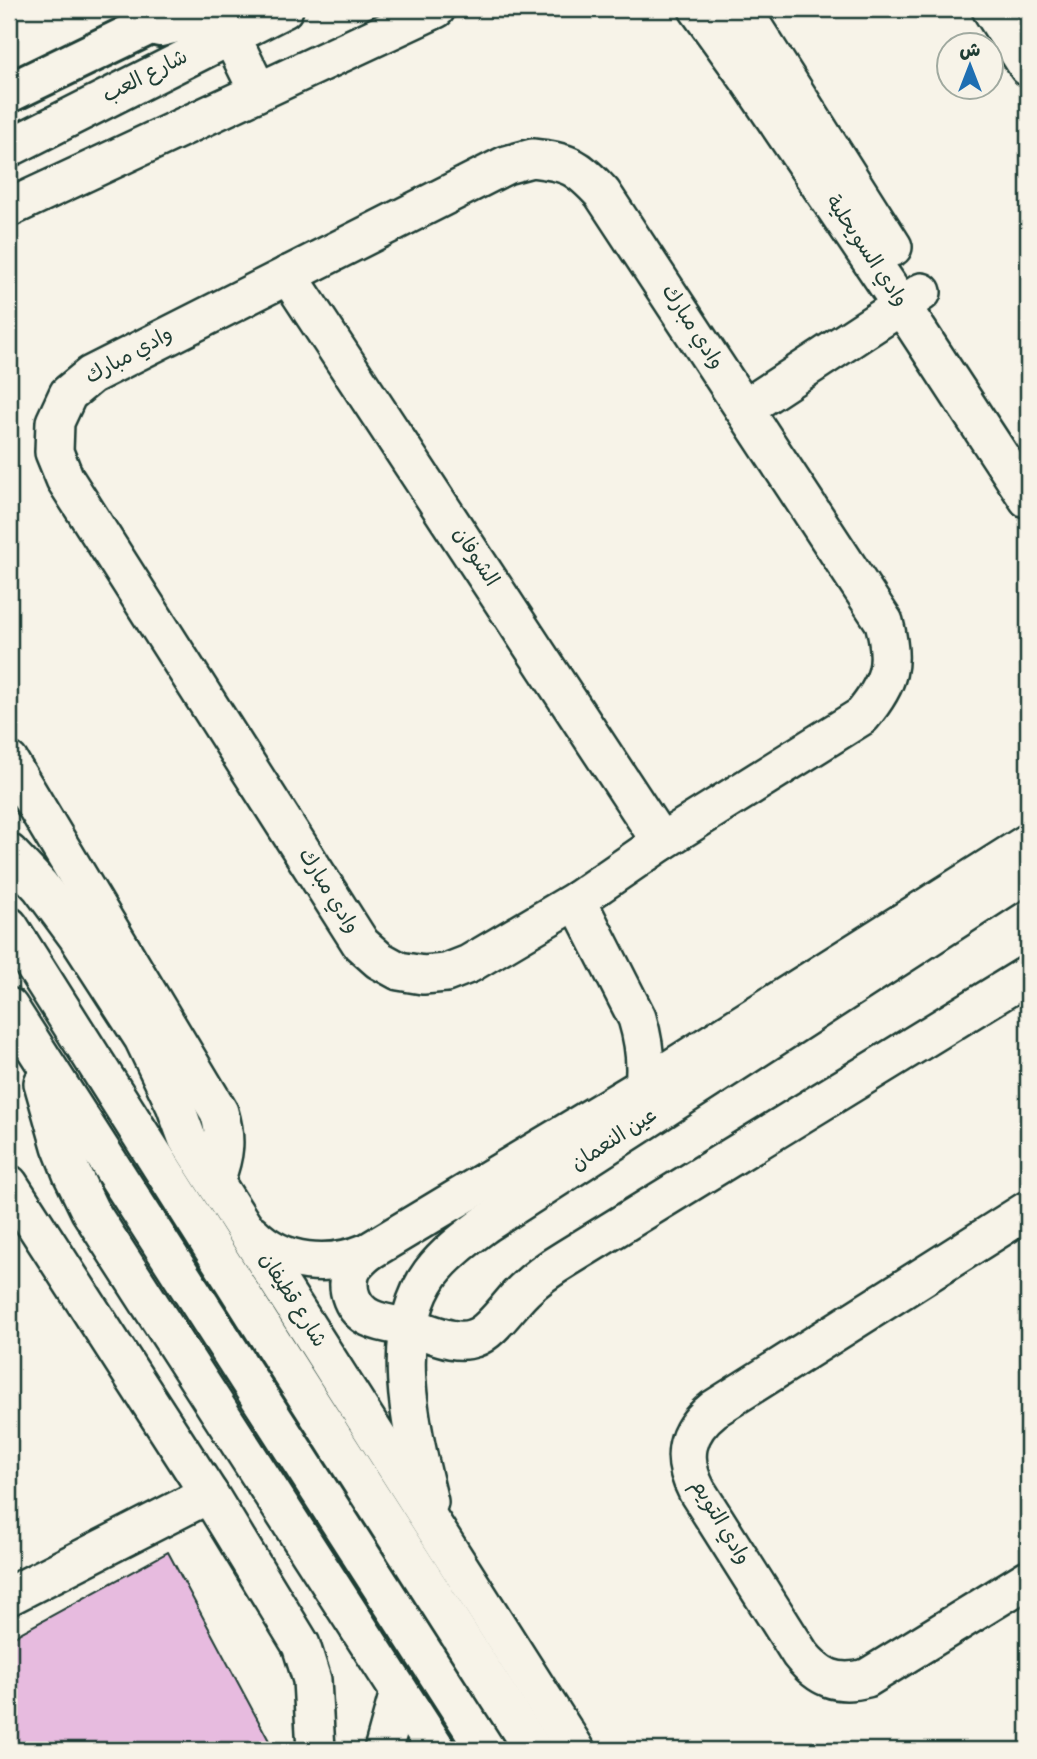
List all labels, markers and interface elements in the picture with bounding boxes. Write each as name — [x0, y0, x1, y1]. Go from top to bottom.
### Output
north arrow — [936, 32, 1006, 102]
text: ش — [960, 39, 981, 66]
street label: شارع العب — [98, 44, 194, 112]
street label: وادي السويحلية — [816, 190, 914, 314]
street label: وادي مبارك — [652, 280, 730, 376]
street label: وادي مبارك — [81, 321, 179, 393]
street label: الشوفان — [443, 522, 505, 594]
street label: وادي مبارك — [289, 843, 365, 941]
street label: عين النعمان — [566, 1102, 664, 1180]
street label: شارع قطيفان — [250, 1248, 332, 1354]
street label: وادي التويم — [682, 1475, 756, 1571]

